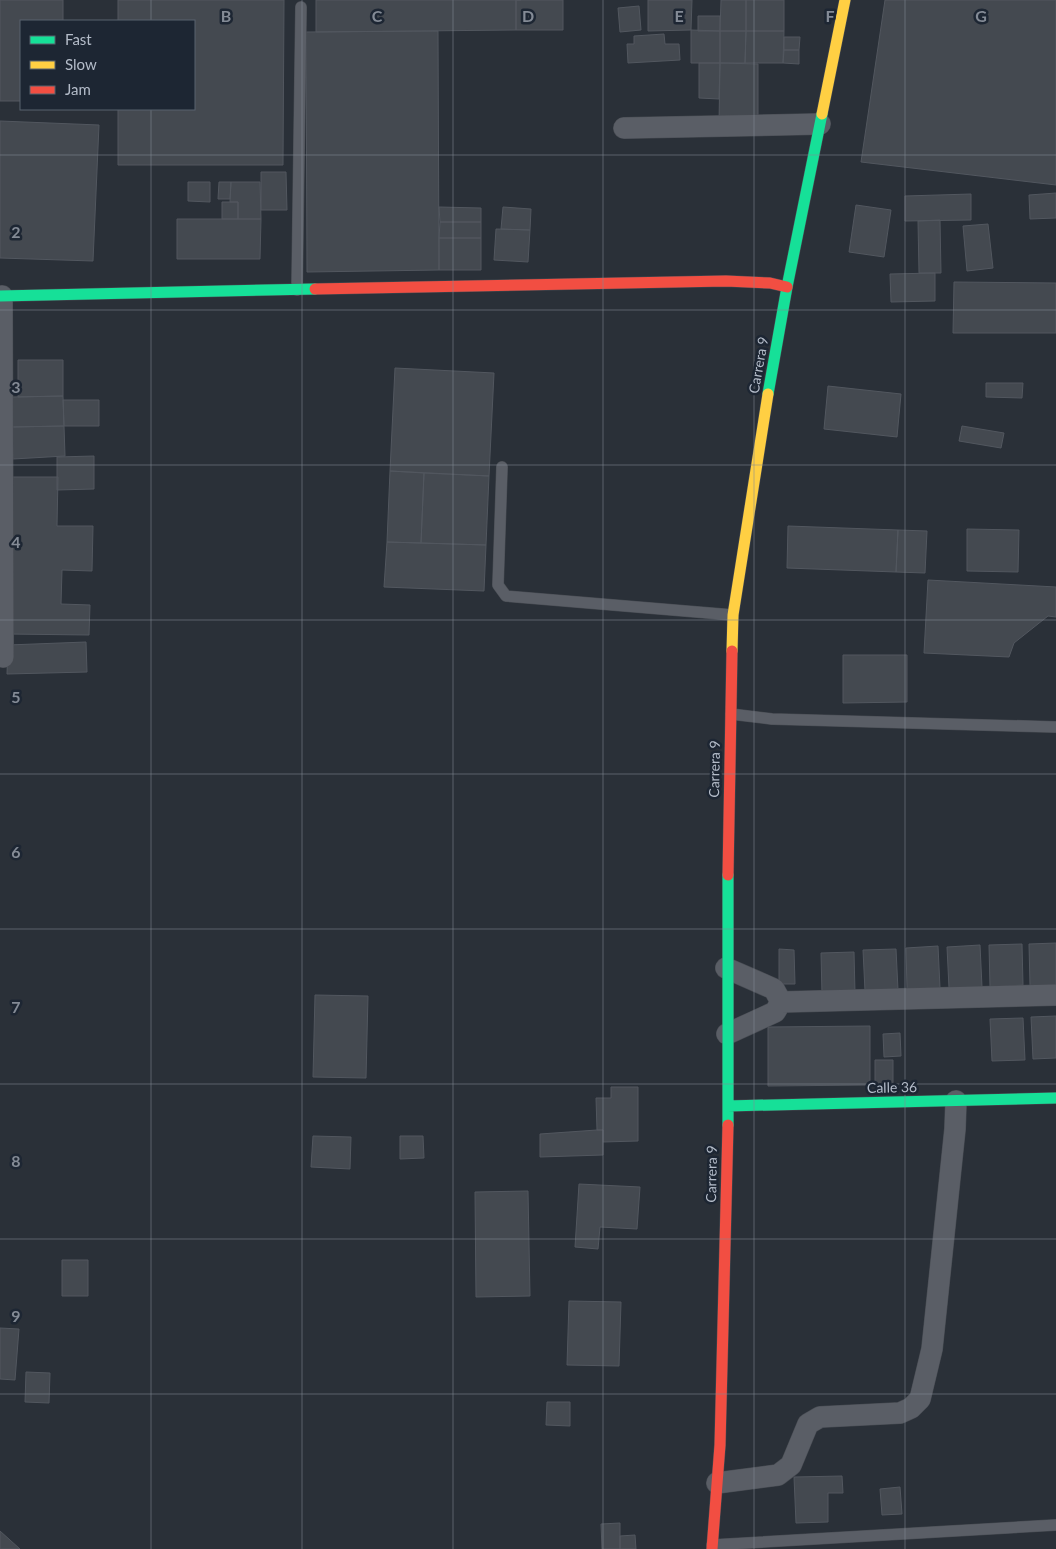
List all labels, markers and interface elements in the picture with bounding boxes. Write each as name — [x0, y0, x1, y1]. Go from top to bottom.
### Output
text: B — [221, 6, 231, 25]
text: C — [372, 6, 383, 25]
text: D — [522, 6, 534, 25]
text: E — [674, 6, 684, 25]
text: F — [825, 6, 835, 25]
text: G — [975, 6, 987, 25]
legend — [20, 20, 195, 110]
text: Fast — [65, 30, 92, 48]
text: Slow — [65, 55, 97, 73]
text: Jam — [65, 80, 91, 98]
text: 2 — [11, 222, 21, 241]
street label: Carrera 9 — [745, 335, 771, 395]
text: 3 — [11, 377, 21, 396]
text: 4 — [11, 532, 21, 551]
text: 5 — [11, 687, 21, 706]
street label: Carrera 9 — [705, 740, 723, 798]
text: 6 — [11, 842, 21, 861]
text: 7 — [11, 997, 21, 1016]
street label: Calle 36 — [867, 1078, 917, 1096]
street label: Carrera 9 — [702, 1145, 720, 1203]
text: 8 — [11, 1151, 21, 1170]
text: 9 — [11, 1306, 21, 1325]

